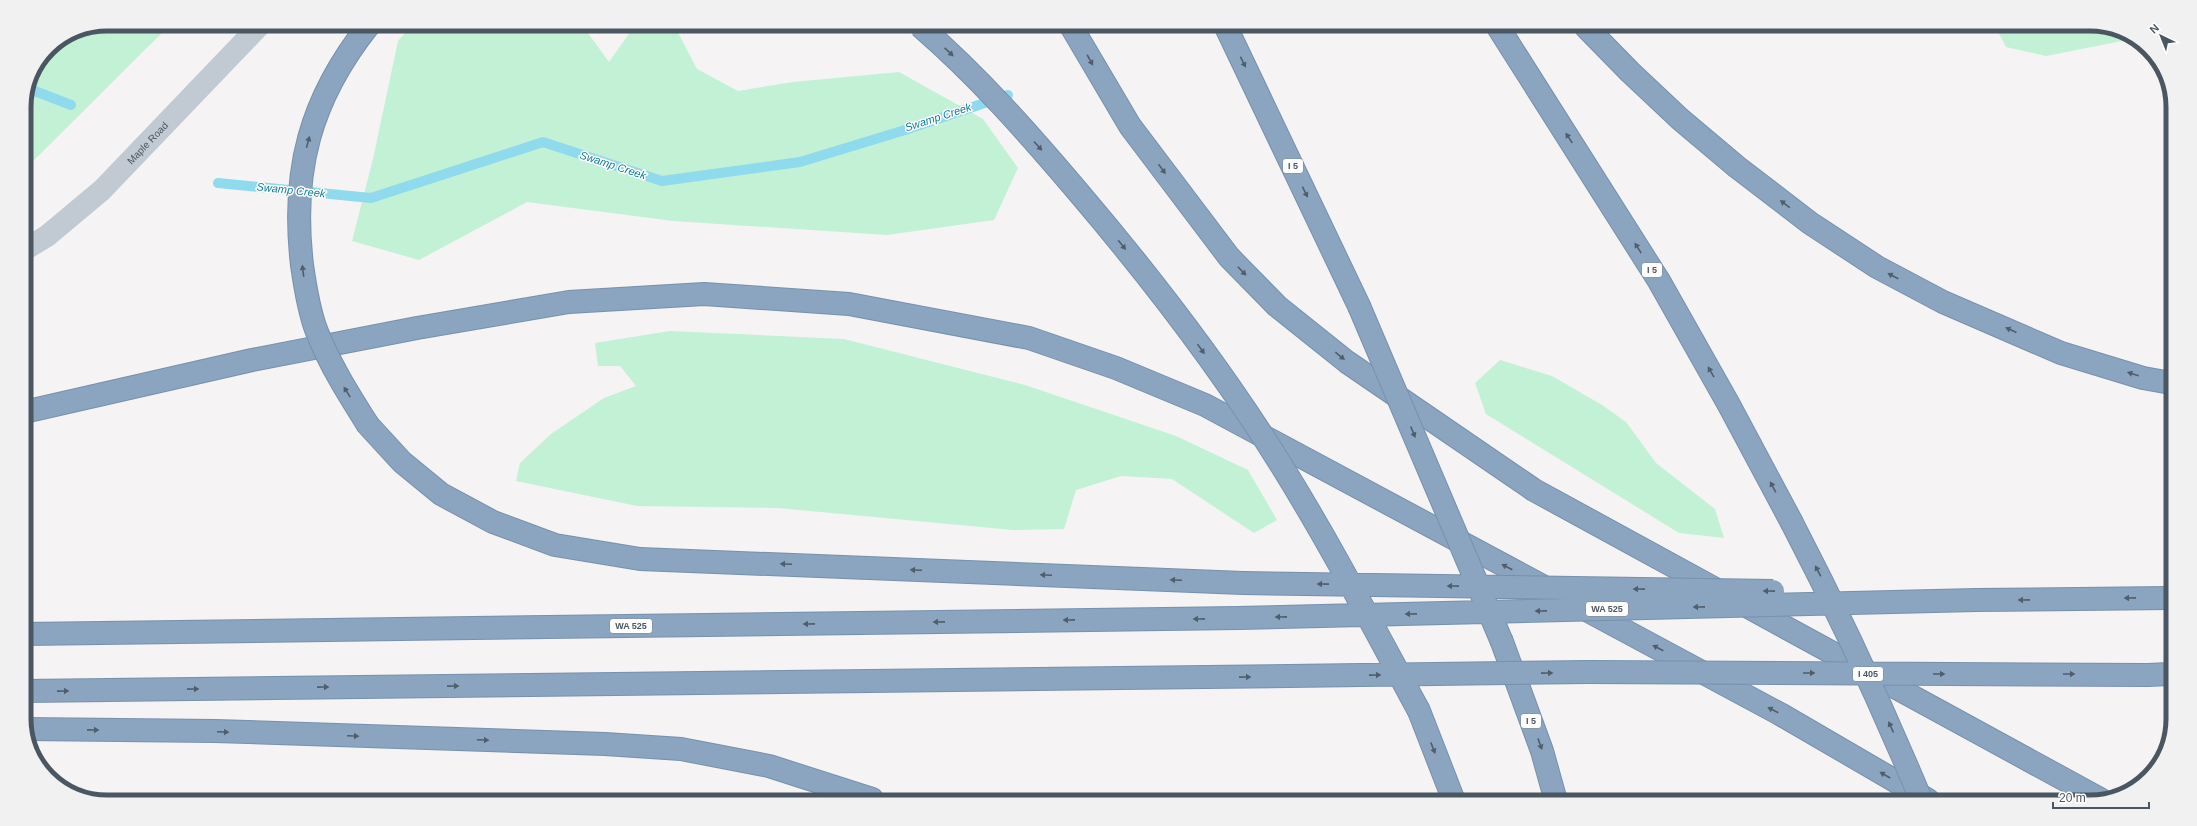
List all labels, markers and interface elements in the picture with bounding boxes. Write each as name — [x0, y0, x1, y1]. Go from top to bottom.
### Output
north arrow — [2141, 16, 2181, 56]
text: N — [2147, 22, 2161, 36]
one-way arrow — [944, 47, 953, 56]
one-way arrow — [1087, 54, 1094, 66]
one-way arrow — [1240, 56, 1246, 67]
water label: Swamp Creek — [903, 100, 973, 133]
street label: Maple Road — [125, 120, 170, 166]
one-way arrow — [1565, 133, 1573, 143]
one-way arrow — [305, 136, 311, 148]
one-way arrow — [1034, 141, 1043, 151]
water label: Swamp Creek — [578, 149, 648, 182]
road number: I 5 — [1283, 159, 1303, 173]
one-way arrow — [1157, 163, 1166, 174]
water label: Swamp Creek — [256, 180, 326, 200]
one-way arrow — [1302, 186, 1308, 197]
one-way arrow — [1780, 199, 1791, 208]
one-way arrow — [1118, 240, 1127, 251]
one-way arrow — [1634, 243, 1642, 253]
road number: I 5 — [1642, 263, 1662, 277]
one-way arrow — [300, 265, 306, 277]
one-way arrow — [1237, 266, 1246, 275]
one-way arrow — [1887, 272, 1899, 279]
one-way arrow — [2004, 327, 2016, 333]
one-way arrow — [1197, 343, 1205, 354]
one-way arrow — [1334, 352, 1345, 361]
one-way arrow — [1707, 367, 1714, 378]
one-way arrow — [2127, 371, 2139, 377]
one-way arrow — [344, 386, 351, 398]
one-way arrow — [1410, 426, 1417, 438]
one-way arrow — [1770, 481, 1776, 492]
one-way arrow — [780, 561, 792, 568]
one-way arrow — [1501, 564, 1512, 570]
one-way arrow — [910, 566, 922, 573]
one-way arrow — [1814, 566, 1821, 577]
one-way arrow — [1040, 571, 1052, 578]
one-way arrow — [1169, 577, 1182, 583]
one-way arrow — [1316, 581, 1329, 587]
one-way arrow — [1446, 583, 1459, 589]
one-way arrow — [1632, 586, 1645, 592]
one-way arrow — [1762, 588, 1775, 594]
one-way arrow — [2123, 595, 2136, 601]
one-way arrow — [2017, 597, 2030, 603]
road number: WA 525 — [1586, 602, 1628, 616]
one-way arrow — [1692, 604, 1705, 610]
one-way arrow — [1534, 608, 1547, 614]
one-way arrow — [1404, 611, 1417, 617]
one-way arrow — [1274, 614, 1287, 620]
one-way arrow — [1192, 616, 1205, 622]
one-way arrow — [1062, 617, 1075, 623]
road number: WA 525 — [610, 619, 652, 633]
one-way arrow — [932, 619, 945, 625]
one-way arrow — [802, 621, 815, 627]
one-way arrow — [1652, 645, 1664, 652]
road number: I 405 — [1853, 667, 1883, 681]
one-way arrow — [1541, 670, 1554, 676]
one-way arrow — [1803, 670, 1816, 676]
one-way arrow — [1933, 671, 1946, 677]
one-way arrow — [2063, 671, 2076, 677]
one-way arrow — [1369, 672, 1382, 678]
one-way arrow — [1239, 674, 1252, 680]
one-way arrow — [447, 683, 460, 689]
one-way arrow — [317, 684, 329, 691]
one-way arrow — [187, 686, 200, 692]
one-way arrow — [57, 688, 70, 694]
one-way arrow — [1767, 706, 1778, 713]
road number: I 5 — [1521, 714, 1541, 728]
one-way arrow — [1888, 721, 1894, 733]
one-way arrow — [87, 727, 100, 733]
one-way arrow — [217, 728, 229, 735]
one-way arrow — [347, 733, 360, 739]
one-way arrow — [477, 737, 490, 743]
one-way arrow — [1537, 739, 1543, 751]
one-way arrow — [1431, 742, 1437, 754]
one-way arrow — [1879, 771, 1891, 778]
scale bar — [2053, 784, 2149, 810]
text: 20 m — [2059, 791, 2086, 805]

